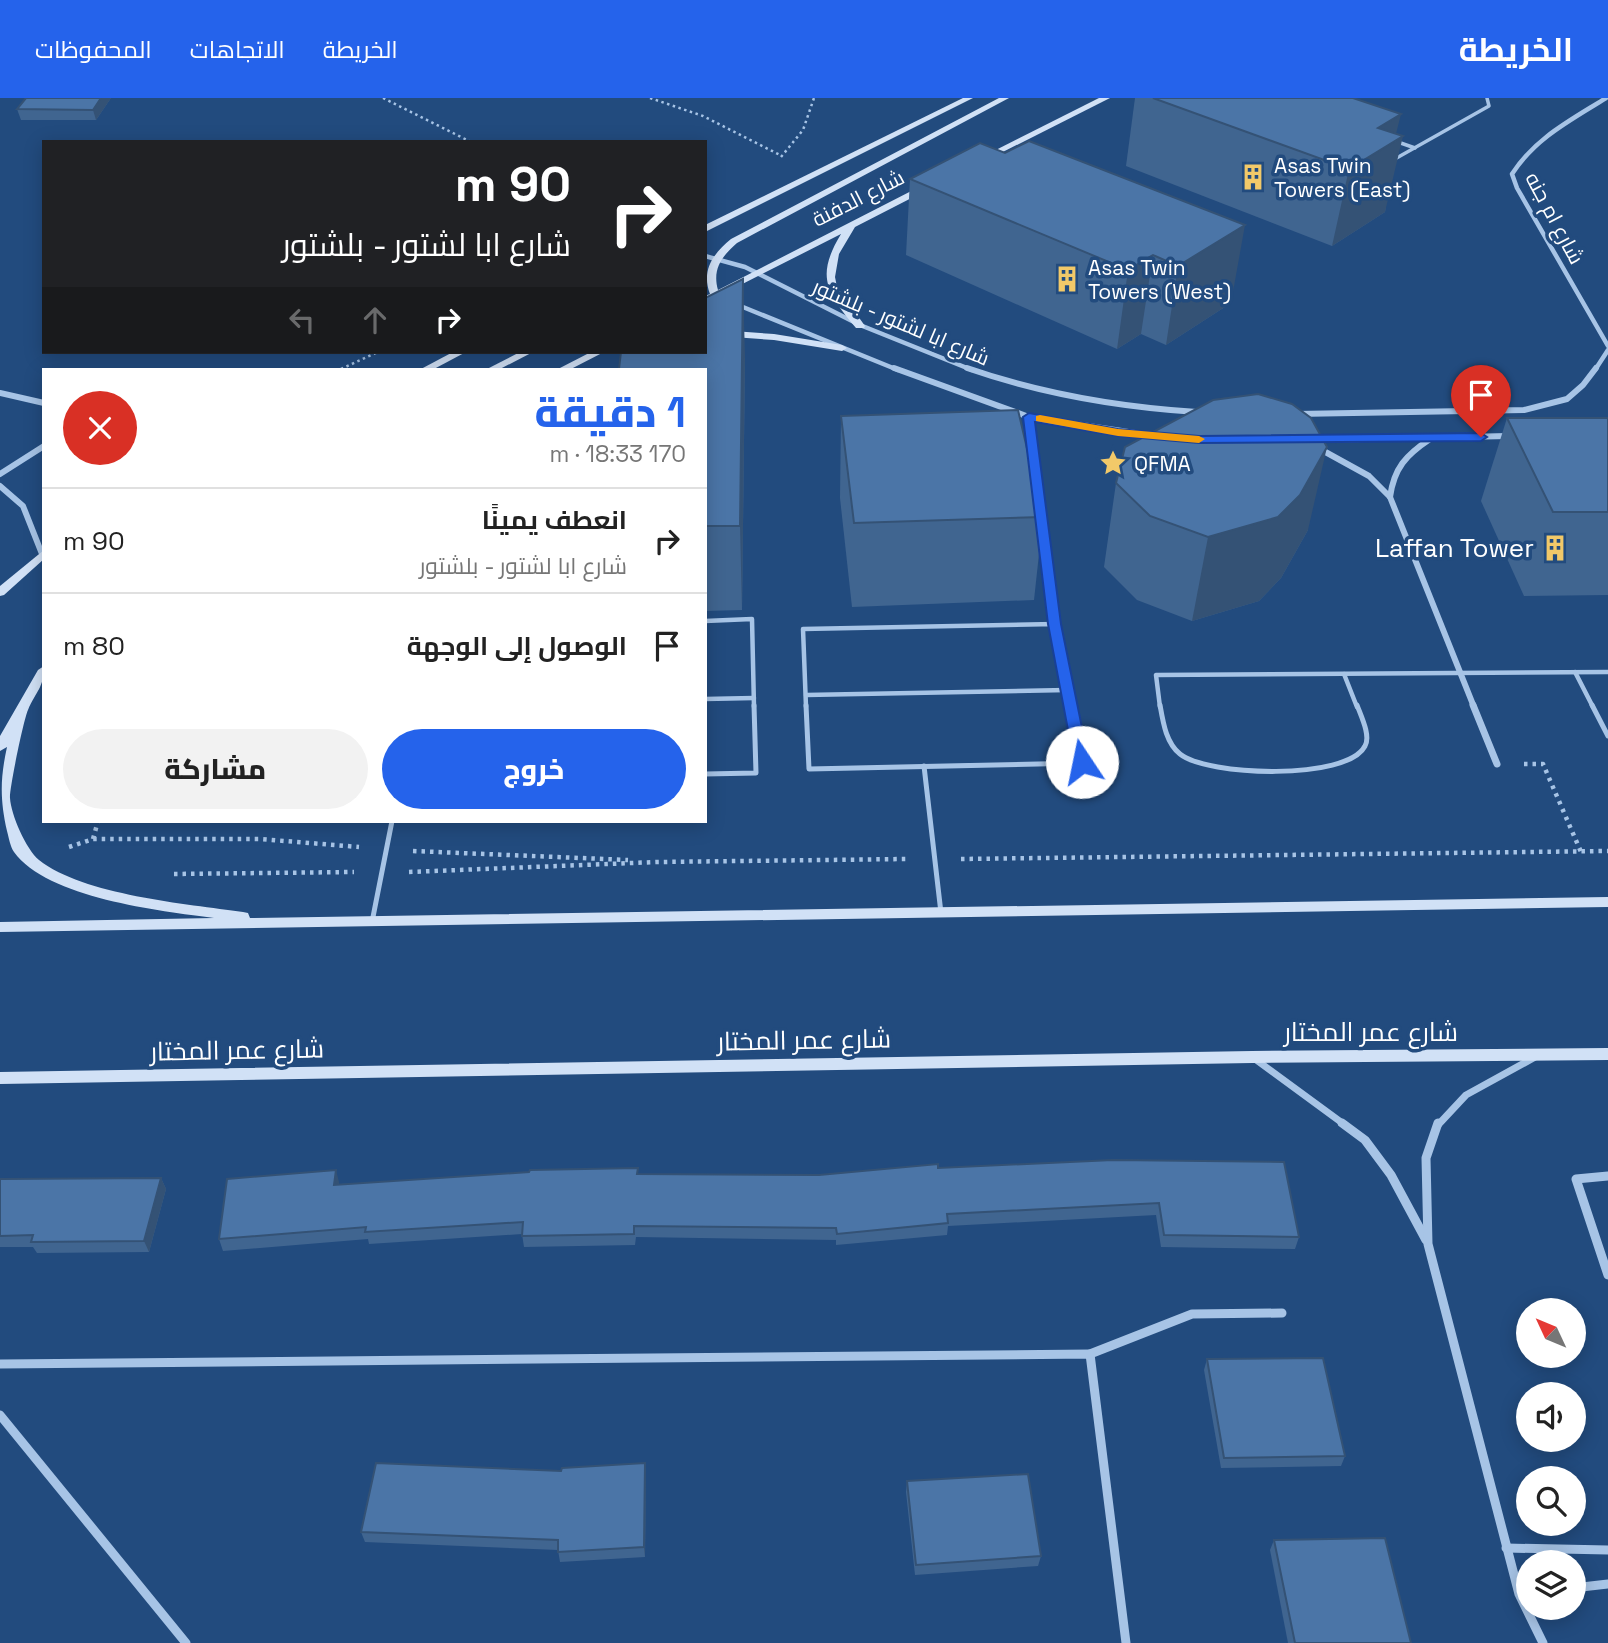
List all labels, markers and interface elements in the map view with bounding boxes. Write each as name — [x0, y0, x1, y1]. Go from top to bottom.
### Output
text: الخريطة — [1459, 29, 1573, 71]
text: المحفوظات — [35, 34, 152, 65]
text: الاتجاهات — [190, 34, 285, 65]
text: الخريطة — [323, 34, 398, 65]
place label: Asas Twin Towers (East) — [1274, 152, 1410, 203]
text: 90 m — [455, 153, 571, 215]
building icon: Asas Twin Towers (East) — [1238, 162, 1268, 192]
street label: شارع الدفنة — [807, 163, 909, 234]
street label: شارع ام جنه — [1519, 167, 1590, 269]
icon: right — [595, 168, 686, 259]
text: شارع ابا لشتور - بلشتور — [282, 225, 571, 265]
place label: Asas Twin Towers (West) — [1088, 254, 1231, 305]
building icon: Asas Twin Towers (West) — [1052, 264, 1082, 294]
street label: شارع ابا لشتور - بلشتور — [807, 272, 994, 372]
icon: left — [283, 301, 321, 339]
icon: ahead — [356, 301, 394, 339]
icon: right — [429, 301, 467, 339]
pin — [1451, 365, 1511, 437]
icon: arrive — [1462, 376, 1500, 414]
text: 1 دقيقة — [534, 386, 686, 439]
button: close — [63, 391, 137, 465]
text: 170 m · 18:33 — [549, 439, 686, 469]
place icon: QFMA — [1098, 448, 1128, 478]
place label: QFMA — [1134, 450, 1191, 477]
text: انعطف يمينًا — [482, 503, 627, 537]
icon: right — [648, 522, 686, 560]
text: 90 m — [63, 524, 125, 558]
place label: Laffan Tower — [1375, 531, 1534, 565]
building icon: Laffan Tower — [1540, 533, 1570, 563]
text: شارع ابا لشتور - بلشتور — [419, 551, 627, 581]
icon: arrive — [648, 627, 686, 665]
text: 80 m — [63, 629, 125, 663]
text: الوصول إلى الوجهة — [407, 629, 627, 663]
position arrow — [1045, 725, 1119, 799]
button: مشاركة — [63, 729, 368, 809]
button: خروج — [382, 729, 686, 809]
street label: شارع عمر المختار — [1282, 1015, 1458, 1049]
street label: شارع عمر المختار — [715, 1021, 891, 1059]
street label: شارع عمر المختار — [148, 1031, 324, 1069]
north arrow — [1516, 1298, 1586, 1368]
map controls — [1516, 1298, 1586, 1620]
button: sound — [1516, 1382, 1586, 1452]
button: search — [1516, 1466, 1586, 1536]
button: layers — [1516, 1550, 1586, 1620]

